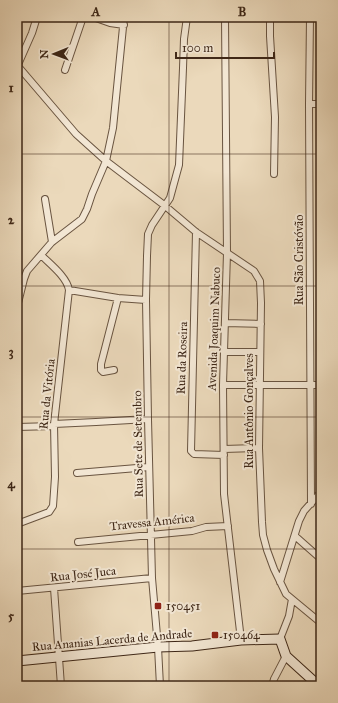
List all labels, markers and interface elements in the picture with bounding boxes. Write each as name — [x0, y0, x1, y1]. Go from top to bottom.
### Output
text: A — [91, 4, 101, 20]
text: B — [238, 4, 247, 20]
north arrow — [34, 34, 74, 74]
scale bar — [176, 34, 274, 60]
text: 100 m — [182, 41, 213, 55]
text: N — [38, 49, 51, 59]
text: 1 — [8, 80, 14, 96]
text: 2 — [8, 212, 15, 228]
street label: Rua São Cristóvão — [292, 215, 306, 305]
street label: Avenida Joaquim Nabuco — [205, 267, 224, 392]
street label: Rua da Roseira — [174, 320, 190, 395]
text: 3 — [8, 344, 14, 360]
street label: Rua Antônio Gonçalves — [242, 353, 256, 469]
street label: Rua da Vitória — [36, 357, 58, 430]
street label: Rua Sete de Setembro — [130, 390, 146, 498]
text: 4 — [7, 476, 15, 492]
street label: Travessa América — [109, 510, 196, 533]
street label: Rua José Juca — [49, 563, 118, 585]
place label: 150451 — [166, 599, 200, 613]
marker: 150451 — [153, 601, 163, 611]
text: 5 — [8, 608, 15, 624]
street label: Rua Ananias Lacerda de Andrade — [31, 626, 193, 654]
place label: 150464 — [223, 628, 260, 642]
marker: 150464 — [210, 630, 220, 640]

